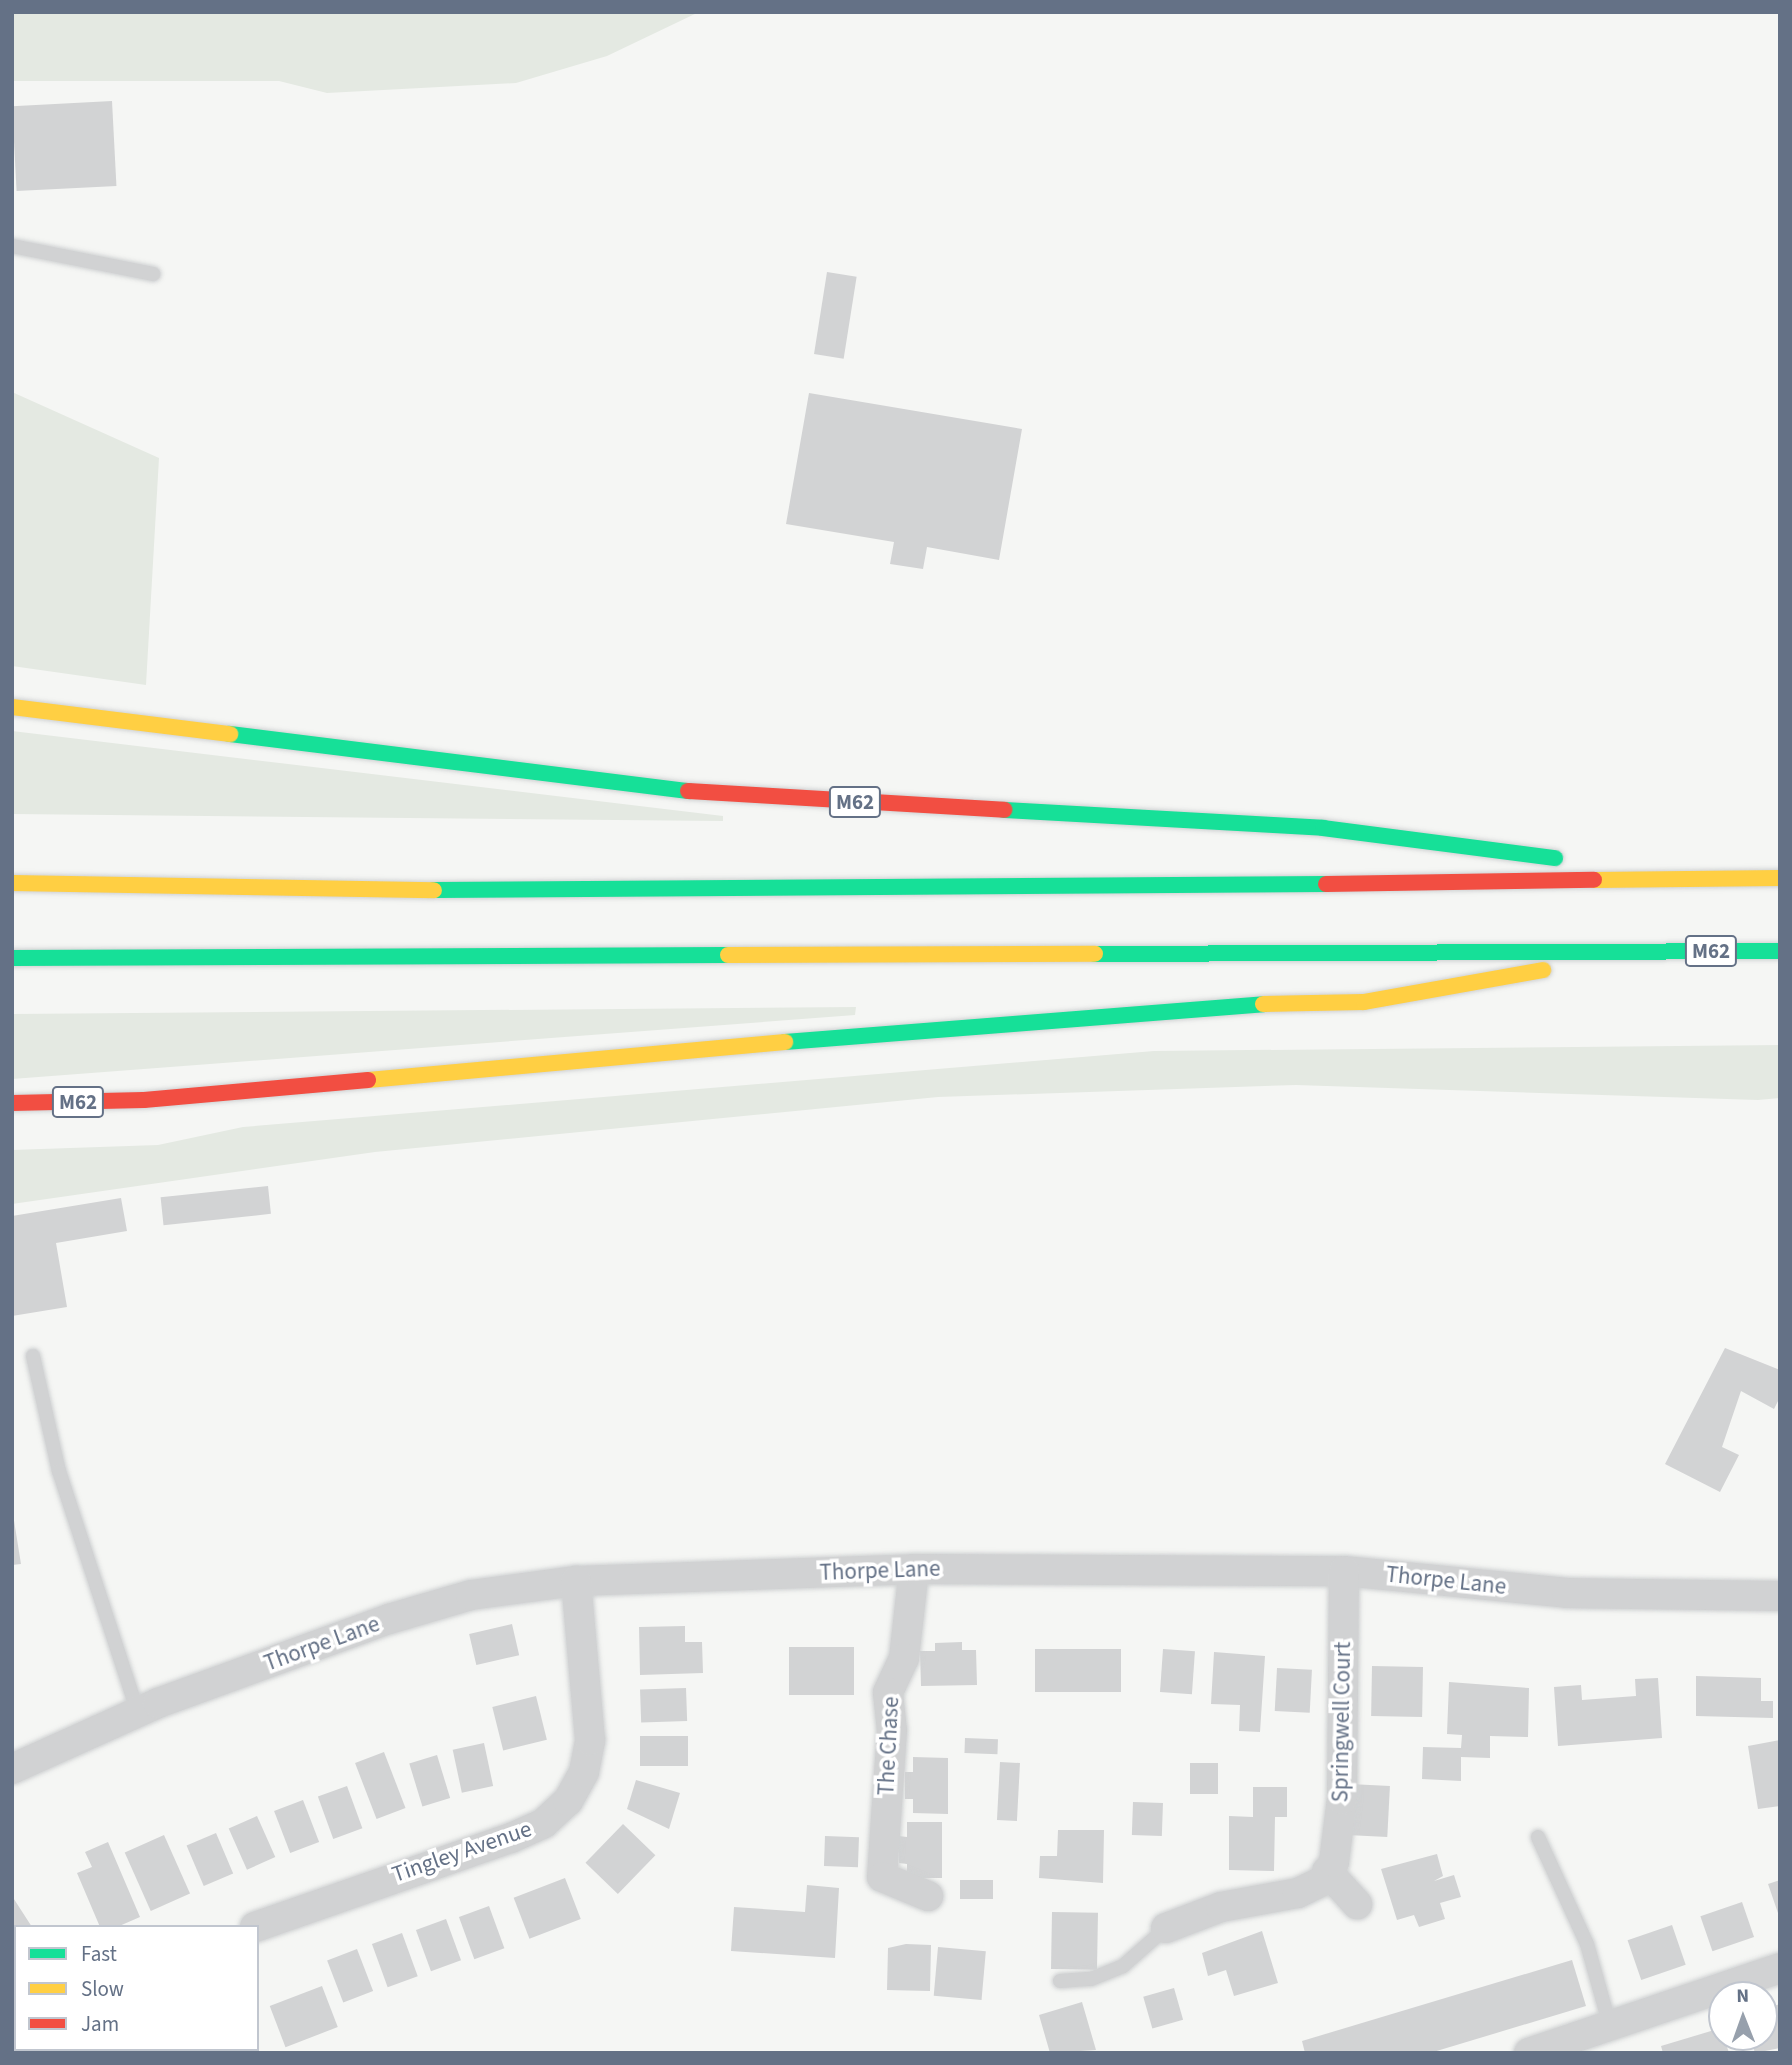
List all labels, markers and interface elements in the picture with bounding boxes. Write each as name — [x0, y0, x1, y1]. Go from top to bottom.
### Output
road number: M62 — [829, 784, 881, 820]
road number: M62 — [1685, 934, 1737, 968]
road number: M62 — [52, 1084, 104, 1120]
street label: Thorpe Lane — [819, 1555, 941, 1587]
street label: Thorpe Lane — [1384, 1561, 1508, 1601]
street label: Thorpe Lane — [261, 1610, 383, 1678]
street label: Springwell Court — [1327, 1641, 1357, 1803]
street label: The Chase — [873, 1696, 905, 1796]
street label: Tingley Avenue — [389, 1815, 535, 1889]
legend — [14, 1925, 259, 2051]
text: Fast — [81, 1939, 117, 1969]
text: Slow — [81, 1974, 124, 2004]
north arrow — [1708, 1981, 1778, 2051]
text: N — [1736, 1983, 1749, 2010]
text: Jam — [81, 2009, 119, 2039]

